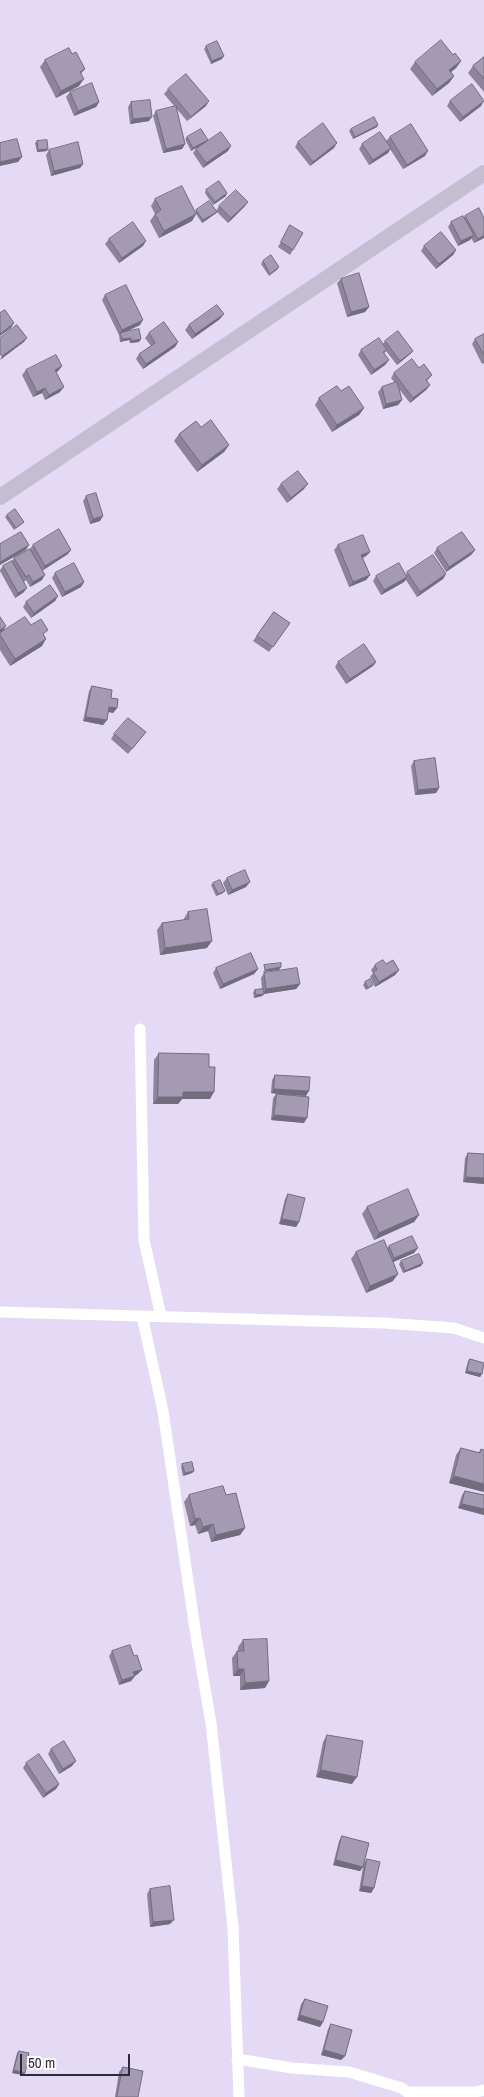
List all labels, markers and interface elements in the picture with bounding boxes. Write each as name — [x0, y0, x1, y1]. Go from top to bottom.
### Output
scale bar — [22, 2044, 132, 2076]
text: 50 m — [28, 2052, 55, 2073]

